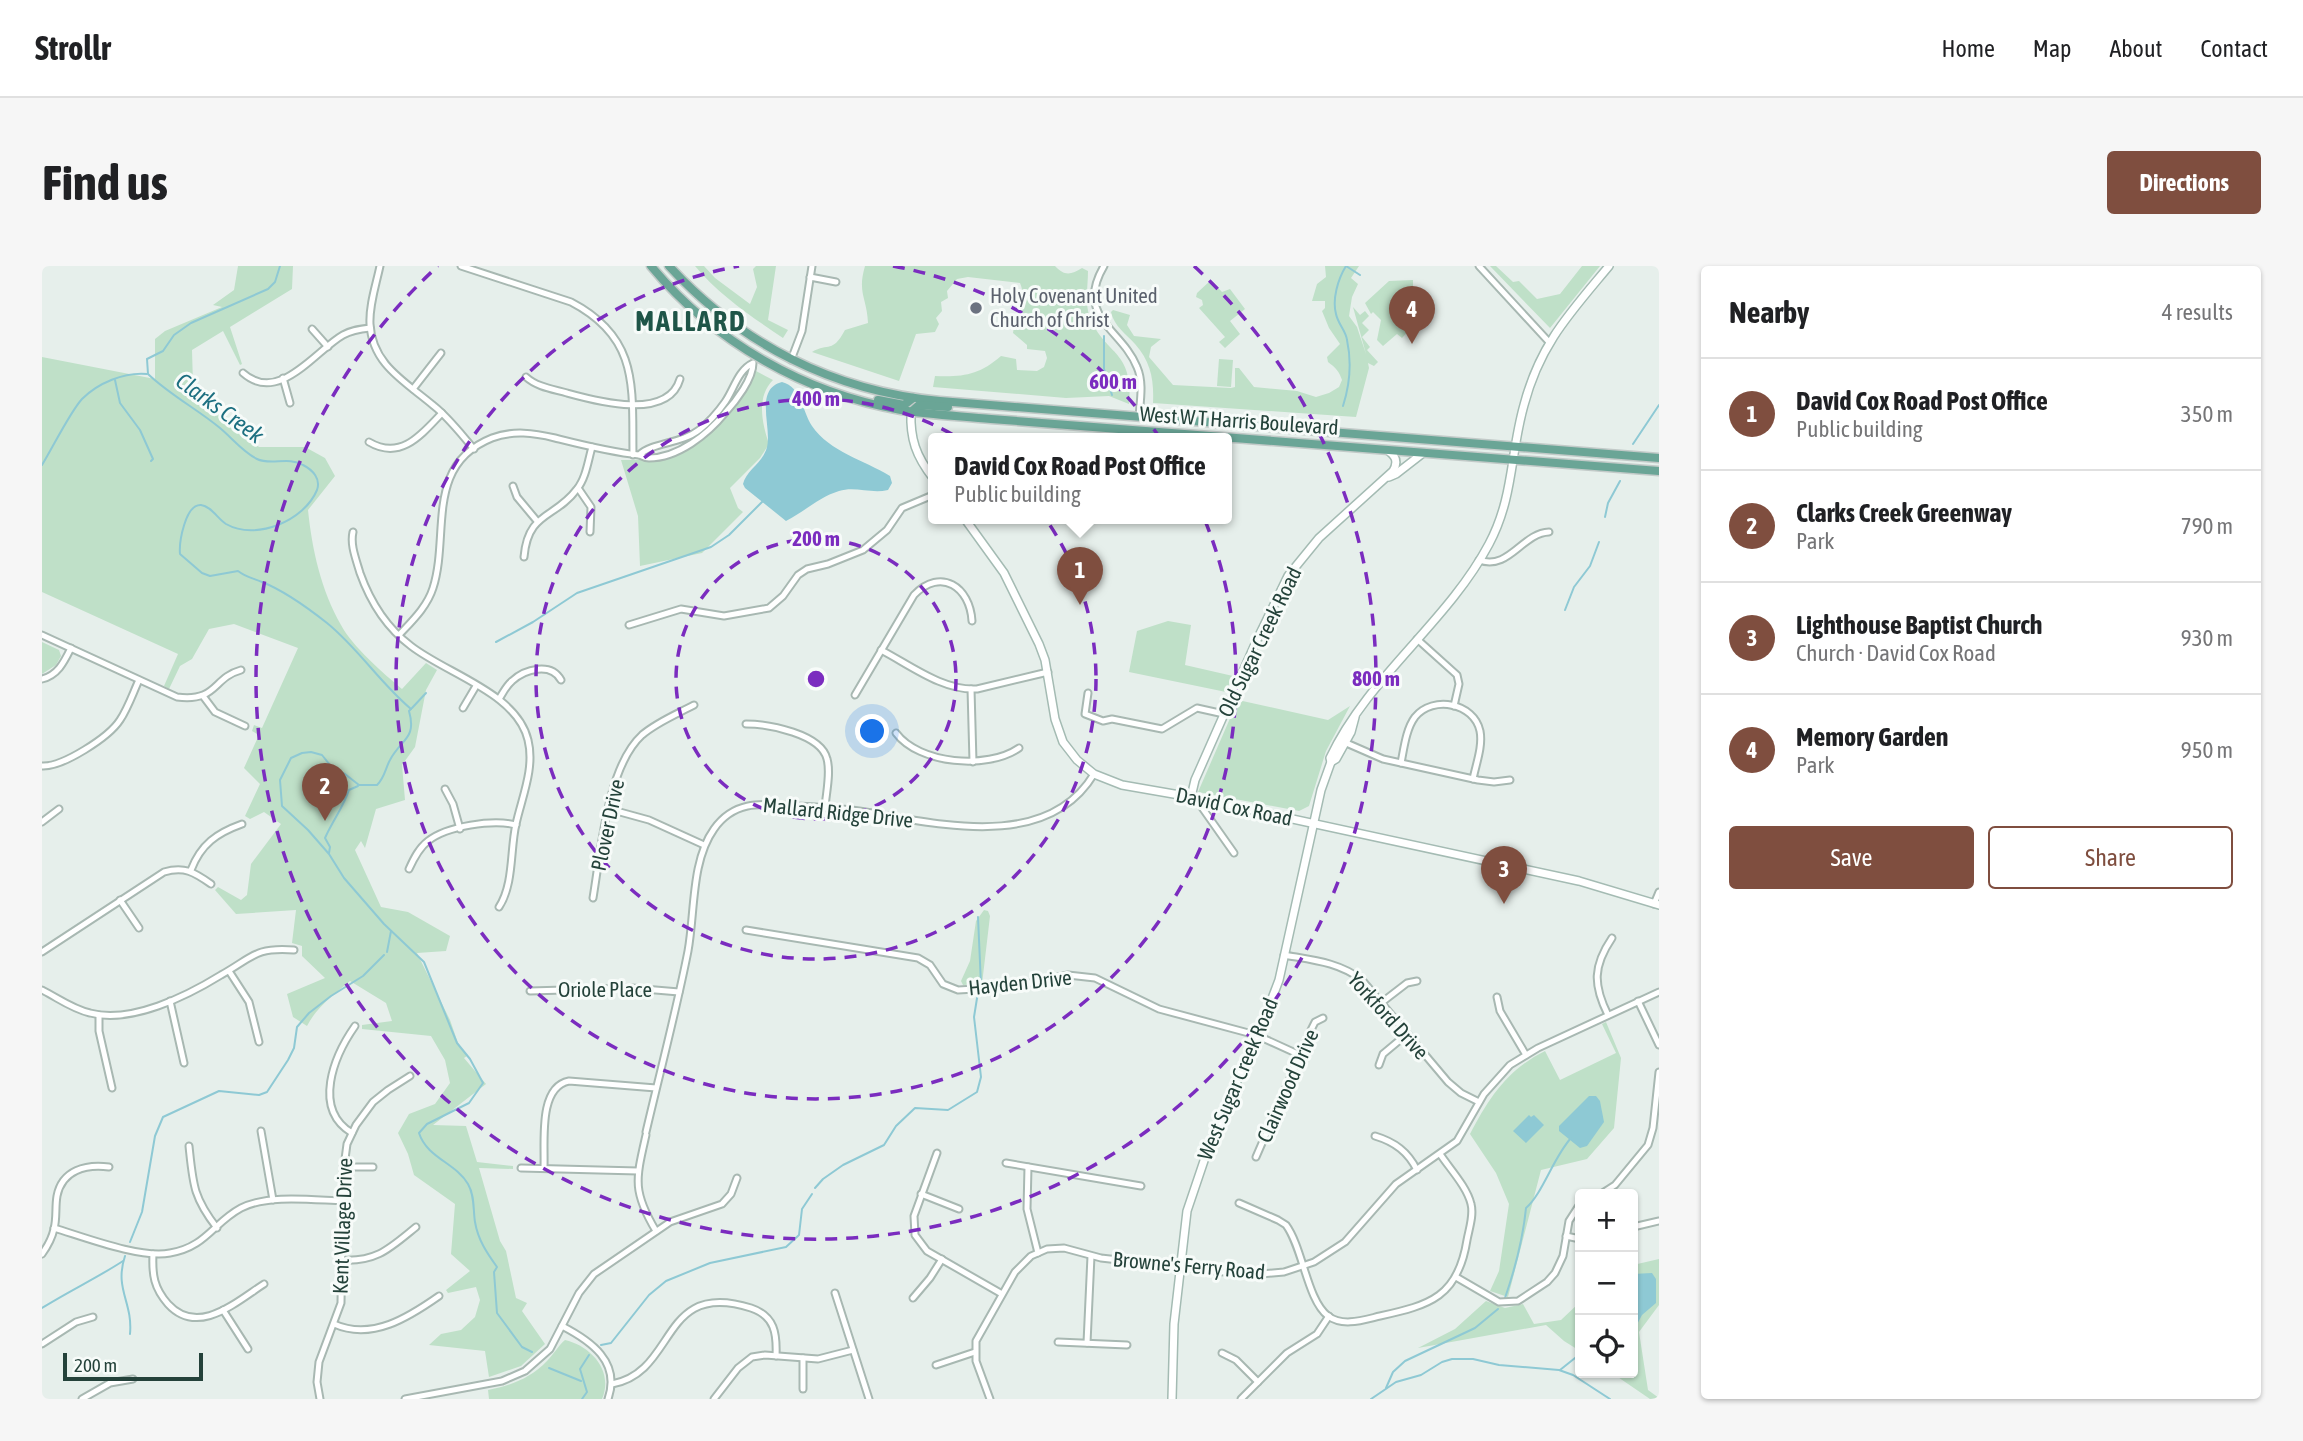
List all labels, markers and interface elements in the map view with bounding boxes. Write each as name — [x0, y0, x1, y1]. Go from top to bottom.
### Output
text: Strollr — [35, 29, 111, 67]
text: Home — [1941, 35, 1995, 62]
text: Map — [2033, 35, 2071, 62]
text: About — [2109, 35, 2162, 62]
text: Contact — [2200, 35, 2268, 62]
button: Directions — [2107, 151, 2261, 214]
text: Find us — [42, 154, 168, 210]
place label: Holy Covenant United Church of Christ — [990, 283, 1158, 331]
pin: 4 — [1389, 286, 1435, 344]
text: Nearby — [1729, 295, 1809, 329]
text: 4 results — [2162, 299, 2233, 325]
marker: Holy Covenant United Church of Christ — [968, 300, 984, 316]
district label: MALLARD — [635, 305, 747, 337]
water label: Clarks Creek — [171, 368, 270, 449]
text: 600 m — [1089, 369, 1137, 393]
text: 400 m — [791, 386, 840, 410]
text: David Cox Road Post Office — [1796, 386, 2048, 416]
street label: West W T Harris Boulevard — [1139, 401, 1339, 439]
text: 1 — [1747, 401, 1757, 427]
text: 350 m — [2181, 401, 2233, 427]
text: Public building — [1796, 416, 1923, 442]
popup — [928, 433, 1232, 524]
text: David Cox Road Post Office — [954, 451, 1206, 481]
text: Public building — [954, 481, 1081, 507]
text: Clarks Creek Greenway — [1796, 498, 2012, 528]
text: 2 — [1747, 513, 1757, 539]
text: 790 m — [2181, 513, 2233, 539]
text: 200 m — [792, 526, 840, 550]
text: Park — [1796, 528, 1834, 554]
pin: 1 — [1057, 547, 1103, 605]
street label: Old Sugar Creek Road — [1212, 563, 1306, 720]
text: Lighthouse Baptist Church — [1796, 610, 2042, 640]
text: 3 — [1747, 625, 1757, 651]
text: 930 m — [2181, 625, 2233, 651]
text: Church · David Cox Road — [1796, 640, 1996, 666]
text: 800 m — [1352, 666, 1400, 690]
centre of rings — [804, 667, 828, 691]
your location — [855, 714, 889, 748]
text: Memory Garden — [1796, 722, 1948, 752]
text: 4 — [1747, 737, 1757, 763]
text: 950 m — [2181, 737, 2233, 763]
text: Park — [1796, 752, 1834, 778]
pin: 2 — [302, 763, 348, 821]
street label: Plover Drive — [586, 777, 628, 873]
street label: David Cox Road — [1174, 782, 1295, 830]
street label: Mallard Ridge Drive — [762, 792, 914, 832]
button: Save — [1729, 826, 1974, 889]
button: Share — [1988, 826, 2233, 889]
pin: 3 — [1481, 846, 1527, 904]
street label: Hayden Drive — [967, 965, 1073, 999]
street label: Yorkford Drive — [1343, 967, 1434, 1064]
street label: Oriole Place — [558, 977, 652, 1001]
street label: West Sugar Creek Road — [1192, 994, 1282, 1163]
street label: Clairwood Drive — [1251, 1025, 1323, 1146]
street label: Kent Village Drive — [328, 1157, 356, 1294]
map controls — [1575, 1189, 1638, 1378]
button: + — [1575, 1189, 1638, 1252]
street label: Browne's Ferry Road — [1112, 1246, 1266, 1284]
button: − — [1575, 1252, 1638, 1315]
button: locate — [1575, 1315, 1638, 1378]
scale bar — [63, 1350, 203, 1382]
text: 200 m — [74, 1354, 117, 1376]

